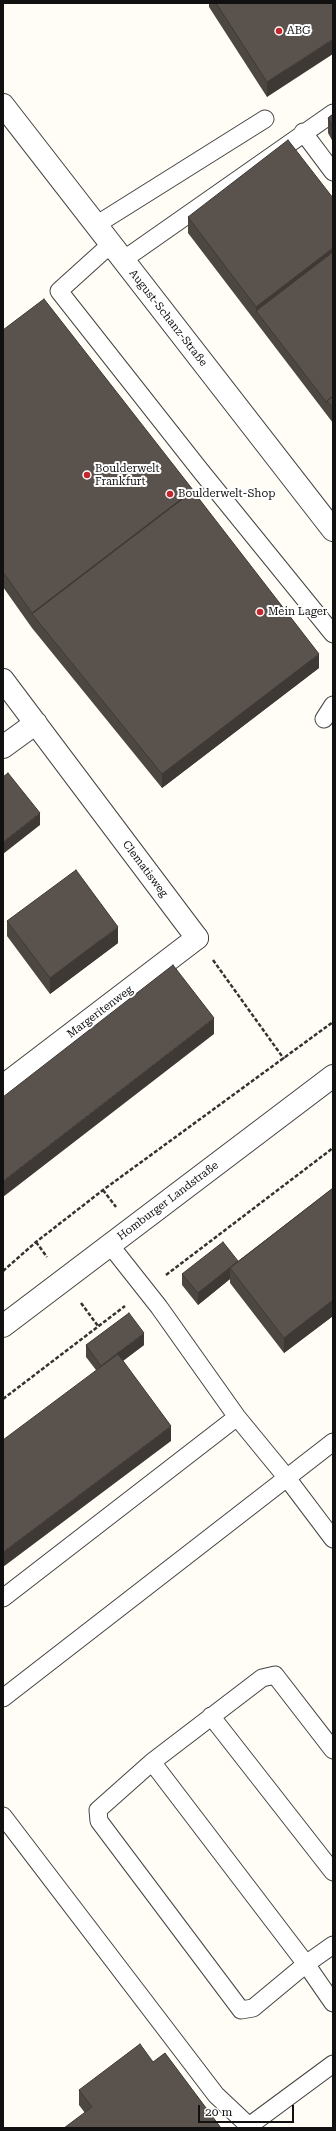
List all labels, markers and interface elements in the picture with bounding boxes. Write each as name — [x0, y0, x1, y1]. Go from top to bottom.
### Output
place label: ABG — [287, 24, 311, 38]
marker: ABG — [274, 26, 284, 36]
street label: August-Schanz-Straße — [126, 267, 210, 369]
place label: Boulderwelt Frankfurt — [95, 462, 160, 488]
marker: Boulderwelt Frankfurt — [82, 470, 92, 480]
place label: Boulderwelt-Shop — [178, 487, 275, 501]
marker: Boulderwelt-Shop — [165, 489, 175, 499]
place label: Mein Lager — [268, 605, 327, 619]
marker: Mein Lager — [255, 607, 265, 617]
street label: Clematisweg — [120, 838, 170, 900]
street label: Margeritenweg — [65, 983, 135, 1041]
street label: Homburger Landstraße — [115, 1159, 221, 1243]
scale bar — [200, 2097, 296, 2123]
text: 20 m — [205, 2105, 232, 2119]

